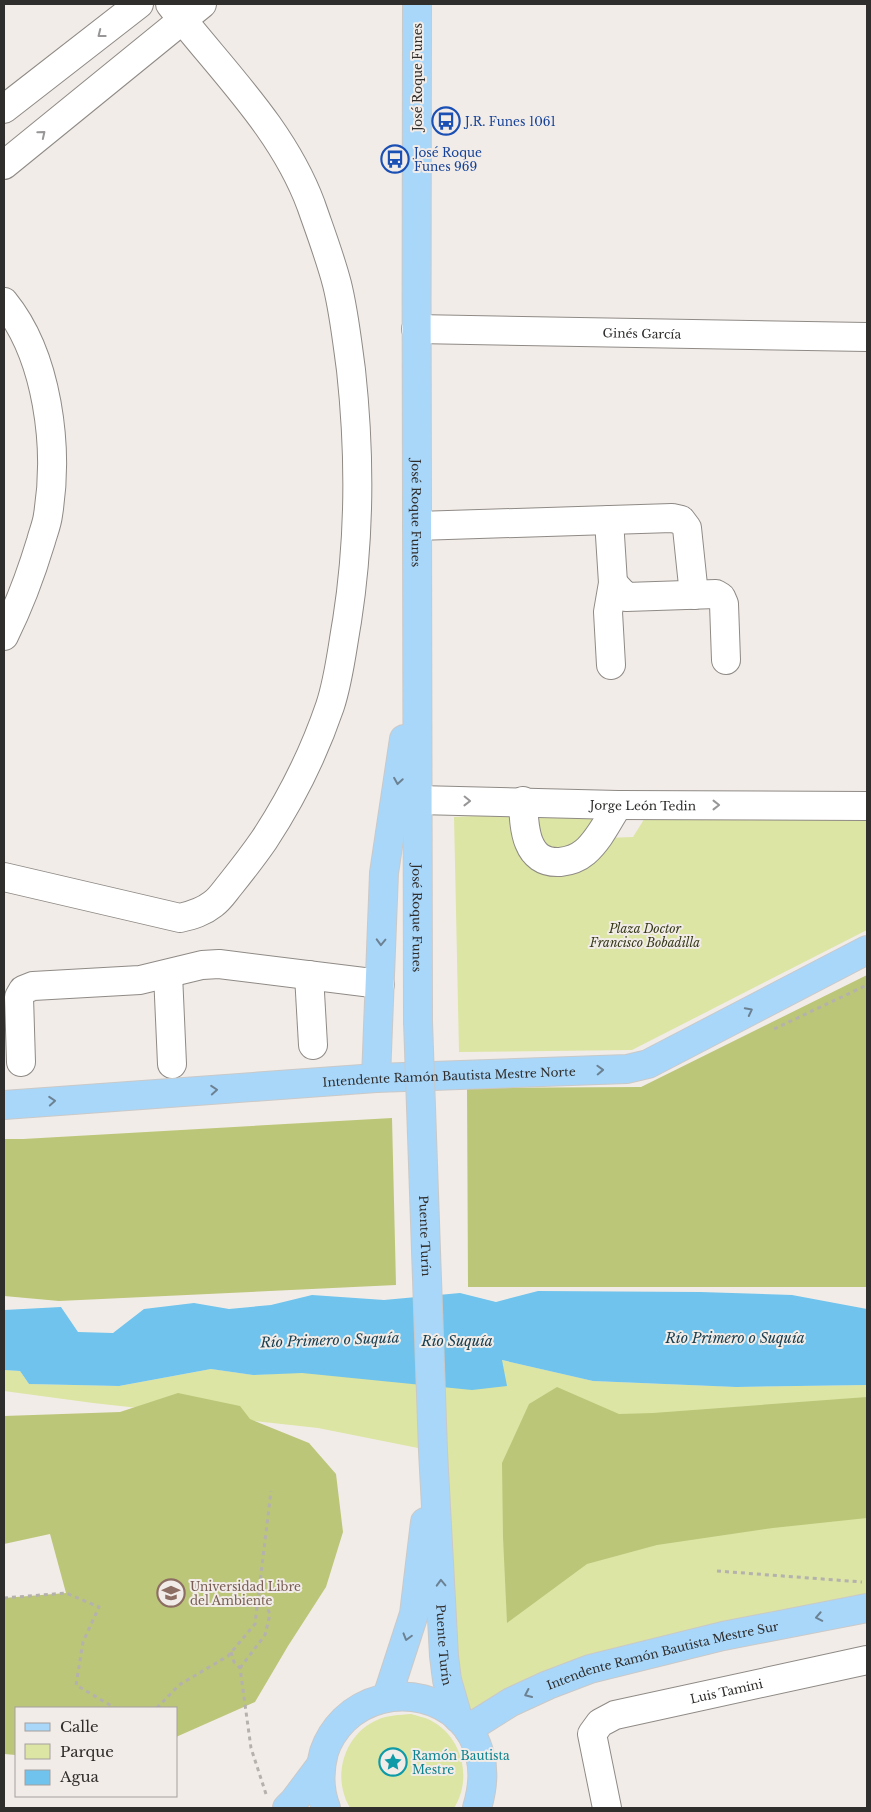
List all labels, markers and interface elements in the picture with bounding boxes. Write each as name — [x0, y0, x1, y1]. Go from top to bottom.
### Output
street label: José Roque Funes — [410, 23, 425, 133]
one-way arrow — [98, 28, 107, 36]
bus stop icon: J.R. Funes 1061 — [431, 106, 461, 136]
place label: J.R. Funes 1061 — [463, 114, 556, 129]
one-way arrow — [36, 131, 45, 140]
bus stop icon: José Roque Funes 969 — [380, 144, 410, 174]
place label: José Roque Funes 969 — [412, 145, 482, 174]
street label: Ginés García — [603, 325, 682, 341]
street label: José Roque Funes — [409, 457, 424, 567]
one-way arrow — [393, 777, 403, 785]
one-way arrow — [463, 795, 471, 806]
street label: Jorge León Tedin — [588, 797, 696, 813]
one-way arrow — [713, 800, 721, 810]
street label: José Roque Funes — [410, 862, 425, 972]
park label: Plaza Doctor Francisco Bobadilla — [589, 921, 700, 950]
one-way arrow — [376, 939, 387, 947]
one-way arrow — [744, 1007, 753, 1017]
street label: Intendente Ramón Bautista Mestre Norte — [322, 1063, 576, 1089]
one-way arrow — [596, 1064, 604, 1075]
one-way arrow — [211, 1084, 219, 1095]
one-way arrow — [49, 1096, 57, 1107]
street label: Puente Turín — [417, 1195, 434, 1277]
water label: Río Primero o Suquía — [259, 1329, 400, 1351]
water label: Río Primero o Suquía — [664, 1329, 805, 1347]
water label: Río Suquía — [420, 1332, 493, 1350]
school or university icon: Universidad Libre del Ambiente — [156, 1578, 186, 1608]
place label: Universidad Libre del Ambiente — [190, 1579, 301, 1608]
one-way arrow — [435, 1579, 446, 1587]
street label: Puente Turín — [434, 1604, 456, 1687]
one-way arrow — [815, 1611, 824, 1622]
street label: Intendente Ramón Bautista Mestre Sur — [544, 1618, 780, 1692]
one-way arrow — [402, 1633, 412, 1641]
street label: Luis Tamini — [689, 1676, 764, 1706]
one-way arrow — [524, 1688, 533, 1698]
legend — [15, 1707, 178, 1797]
text: Calle — [60, 1717, 99, 1736]
text: Parque — [60, 1742, 114, 1761]
place icon: Ramón Bautista Mestre — [378, 1747, 408, 1777]
place label: Ramón Bautista Mestre — [412, 1748, 510, 1777]
text: Agua — [59, 1767, 100, 1786]

